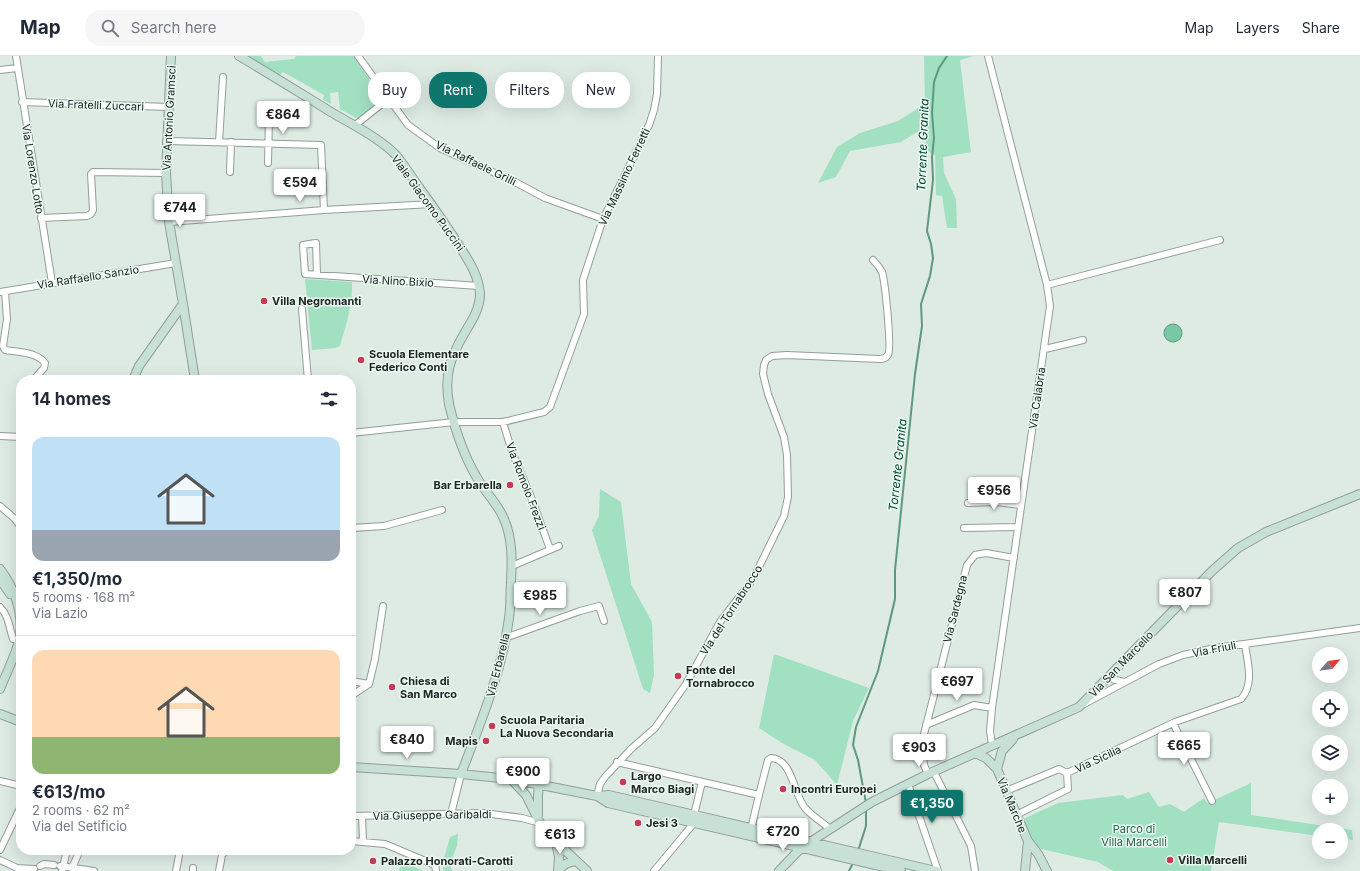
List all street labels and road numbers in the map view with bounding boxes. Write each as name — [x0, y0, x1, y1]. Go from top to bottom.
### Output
street label: Via Antonio Gramsci — [159, 65, 179, 171]
street label: Via Fratelli Zuccari — [48, 96, 144, 114]
street label: Via Lorenzo Lotto — [19, 123, 47, 215]
street label: Via Massimo Ferretti — [595, 126, 653, 228]
street label: Via Raffaele Grilli — [433, 137, 519, 189]
street label: Viale Giacomo Puccini — [388, 152, 468, 254]
street label: Via Raffaello Sanzio — [36, 262, 140, 292]
street label: Via Nino Bixio — [362, 272, 435, 290]
street label: Via Calabria — [1026, 366, 1048, 430]
street label: Via Romolo Frezzi — [503, 440, 549, 532]
street label: Via del Tornabrocco — [697, 562, 766, 658]
street label: Via Sardegna — [940, 574, 970, 644]
street label: Via San Marcello — [1086, 628, 1157, 700]
street label: Via Erbarella — [483, 632, 513, 698]
street label: Via Friuli — [1191, 638, 1237, 660]
street label: Via Sicilia — [1073, 742, 1123, 776]
street label: Via Marche — [994, 775, 1030, 835]
street label: Via Giuseppe Garibaldi — [373, 807, 491, 823]

